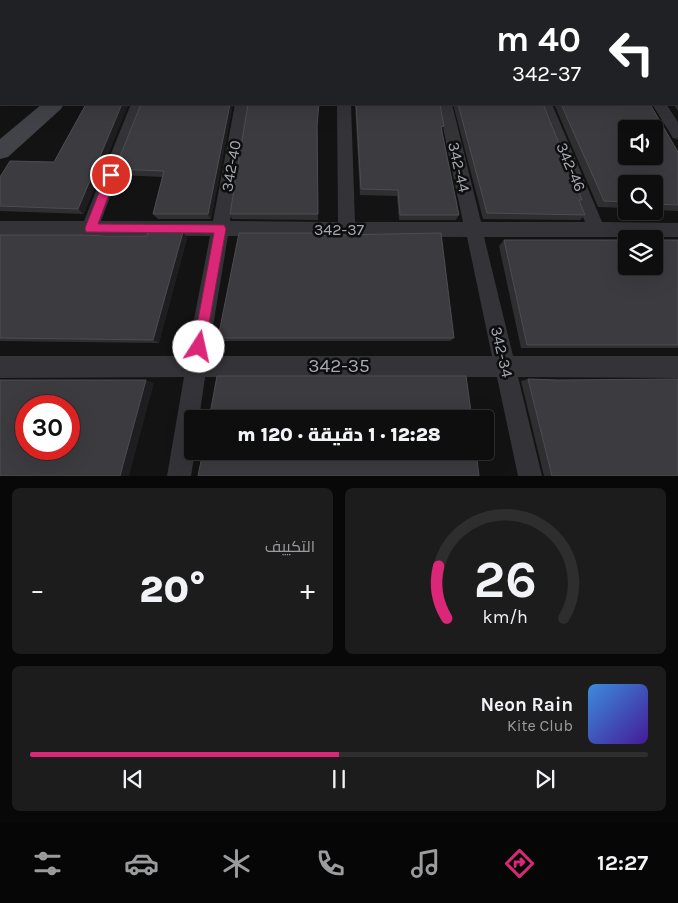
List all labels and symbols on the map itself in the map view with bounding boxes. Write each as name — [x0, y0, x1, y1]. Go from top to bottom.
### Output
street label: 342-40 — [217, 139, 245, 193]
street label: 342-44 — [444, 140, 474, 194]
street label: 342-46 — [552, 140, 590, 194]
pin — [90, 154, 132, 196]
street label: 342-37 — [314, 220, 365, 239]
position arrow — [172, 320, 224, 372]
street label: 342-34 — [487, 325, 517, 379]
street label: 342-35 — [308, 355, 370, 377]
speed limit sign: 30 — [15, 395, 80, 460]

